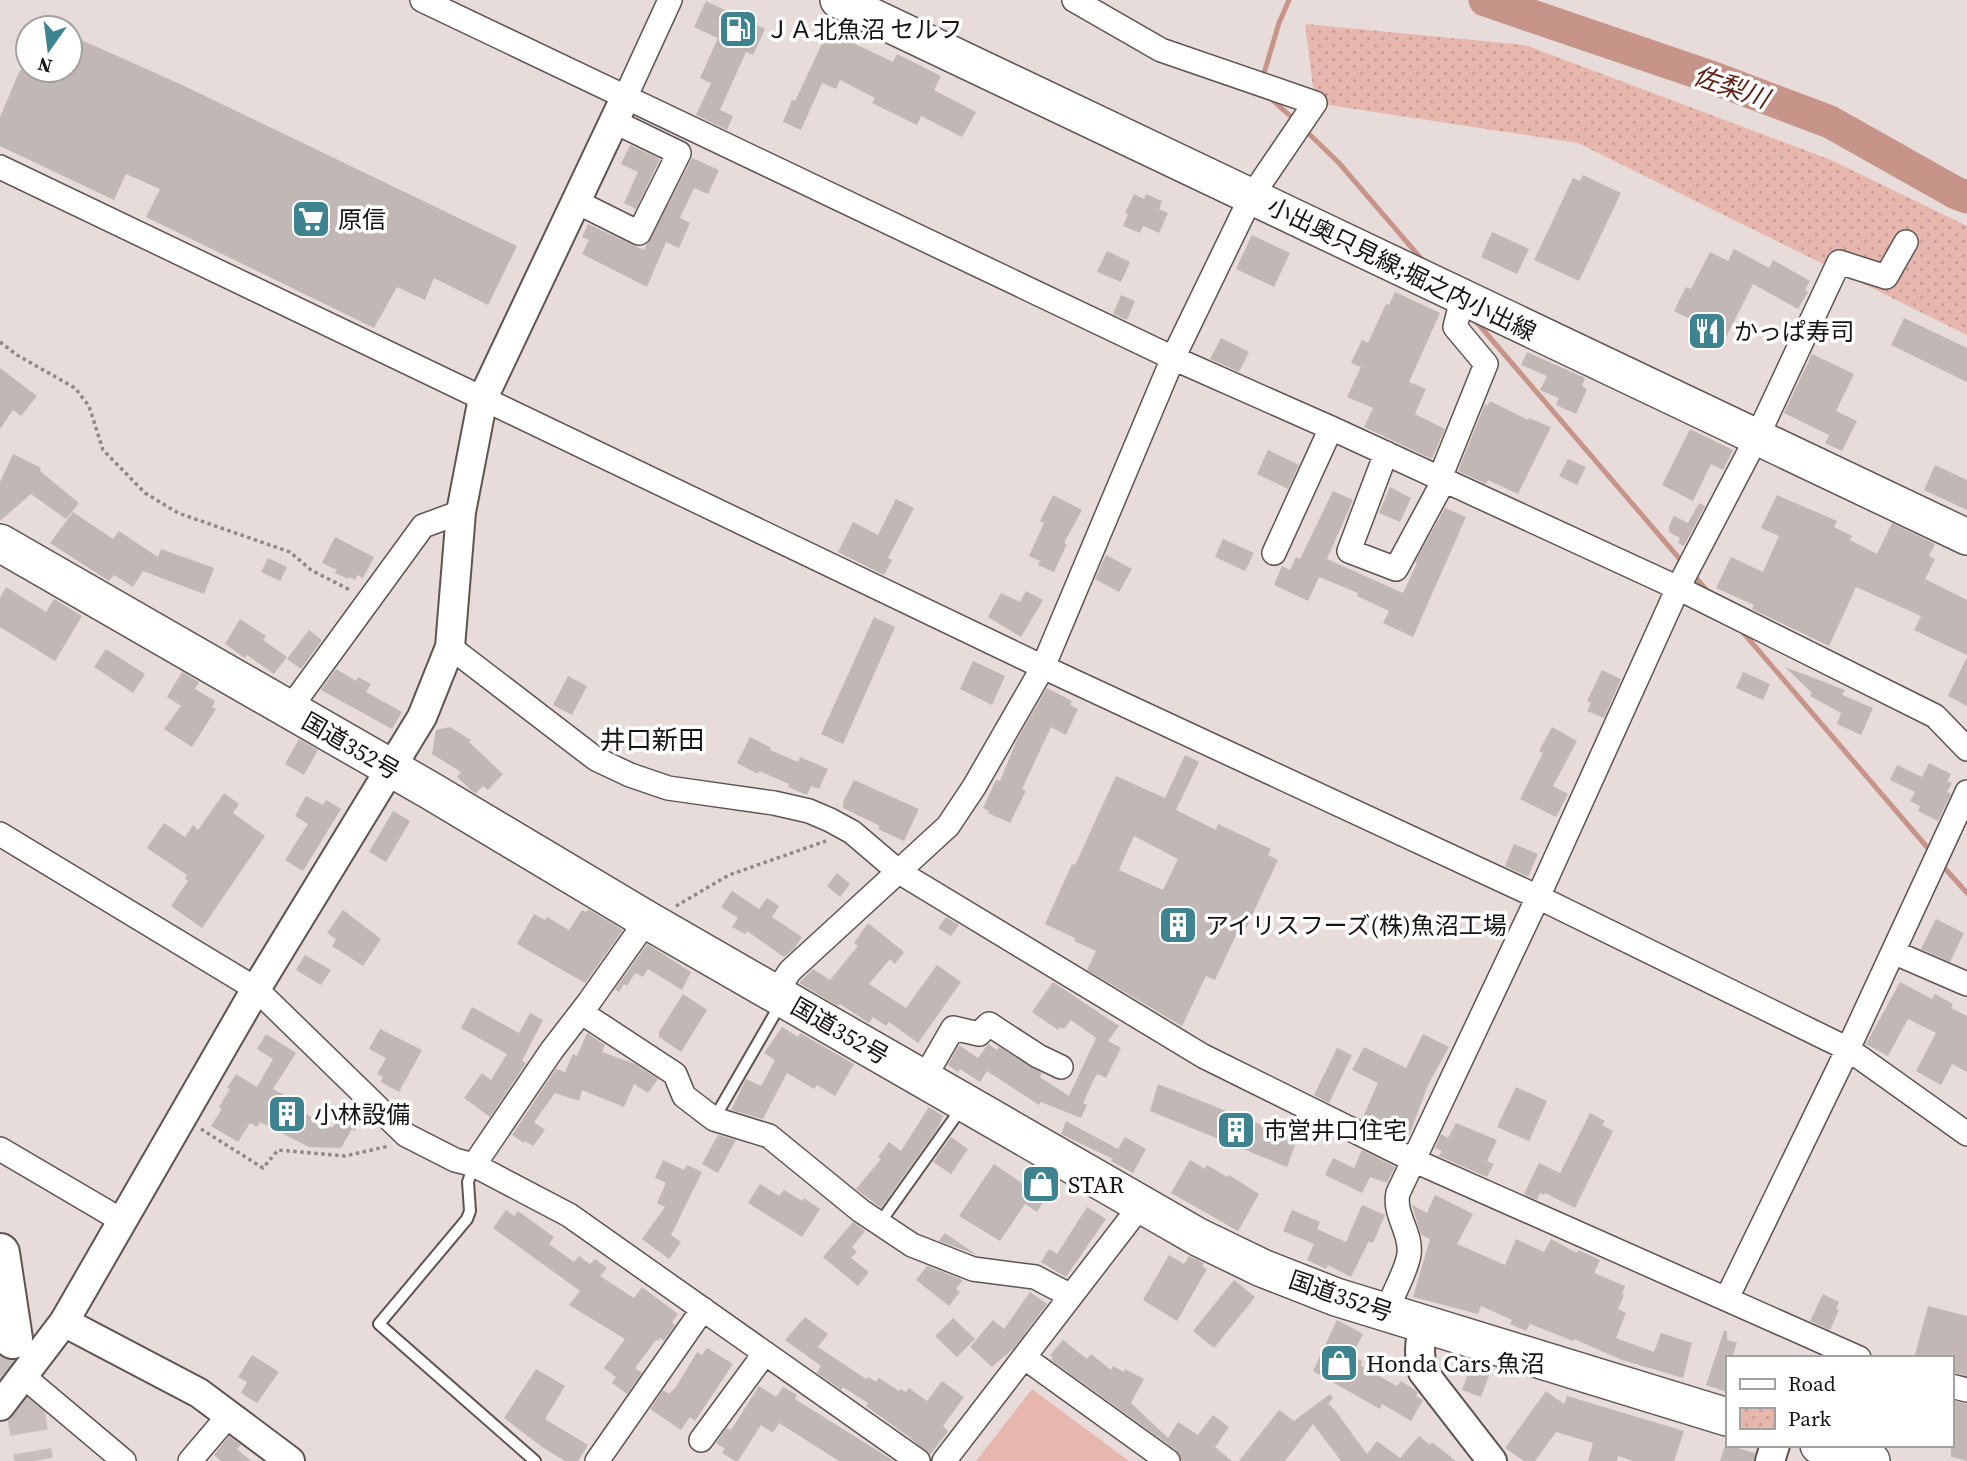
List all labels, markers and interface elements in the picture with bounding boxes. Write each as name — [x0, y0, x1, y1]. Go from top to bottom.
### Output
fuel station icon: ＪＡ北魚沼 セルフ — [717, 8, 759, 50]
place label: ＪＡ北魚沼 セルフ — [765, 13, 963, 46]
north arrow — [14, 14, 84, 84]
text: N — [35, 51, 55, 80]
water label: 佐梨川 — [1688, 57, 1777, 118]
street label: 小出奥只見線;堀之内小出線 — [1262, 189, 1542, 349]
supermarket icon: 原信 — [290, 198, 332, 240]
place label: 原信 — [338, 203, 386, 236]
restaurant icon: かっぱ寿司 — [1686, 310, 1728, 352]
place label: かっぱ寿司 — [1734, 315, 1854, 348]
street label: 国道352号 — [296, 705, 406, 787]
district label: 井口新田 — [600, 722, 704, 758]
building icon: アイリスフーズ(株)魚沼工場 — [1157, 904, 1199, 946]
place label: アイリスフーズ(株)魚沼工場 — [1205, 909, 1507, 942]
street label: 国道352号 — [785, 990, 895, 1072]
building icon: 小林設備 — [266, 1093, 308, 1135]
place label: 小林設備 — [314, 1098, 410, 1131]
building icon: 市営井口住宅 — [1215, 1109, 1257, 1151]
place label: 市営井口住宅 — [1263, 1114, 1407, 1147]
shop icon: STAR — [1020, 1163, 1062, 1205]
place label: STAR — [1068, 1168, 1125, 1201]
street label: 国道352号 — [1285, 1263, 1397, 1329]
shop icon: Honda Cars 魚沼 — [1318, 1342, 1360, 1384]
place label: Honda Cars 魚沼 — [1366, 1347, 1545, 1380]
legend — [1726, 1356, 1953, 1447]
text: Road — [1788, 1369, 1836, 1398]
text: Park — [1788, 1404, 1832, 1433]

